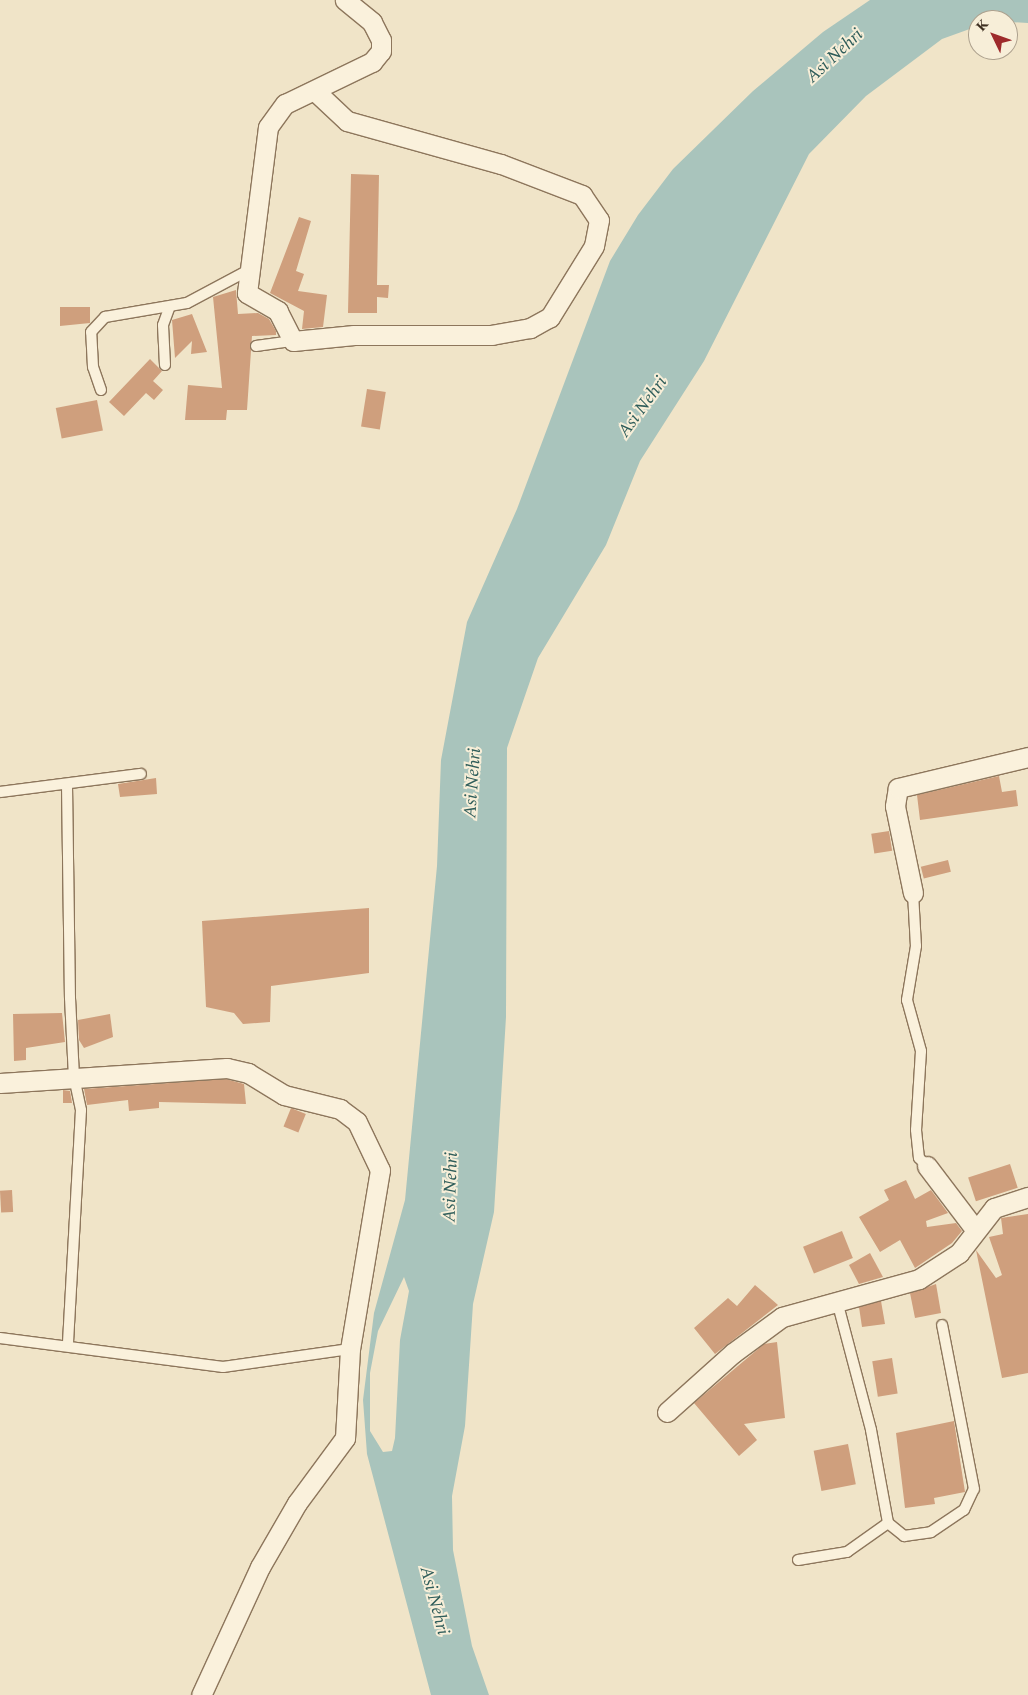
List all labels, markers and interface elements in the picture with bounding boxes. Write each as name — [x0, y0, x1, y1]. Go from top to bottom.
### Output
north arrow — [968, 10, 1018, 60]
text: K — [971, 14, 994, 36]
water label: Asi Nehri — [802, 24, 868, 88]
water label: Asi Nehri — [614, 372, 672, 442]
water label: Asi Nehri — [460, 747, 486, 819]
water label: Asi Nehri — [439, 1152, 463, 1222]
water label: Asi Nehri — [414, 1564, 454, 1638]

